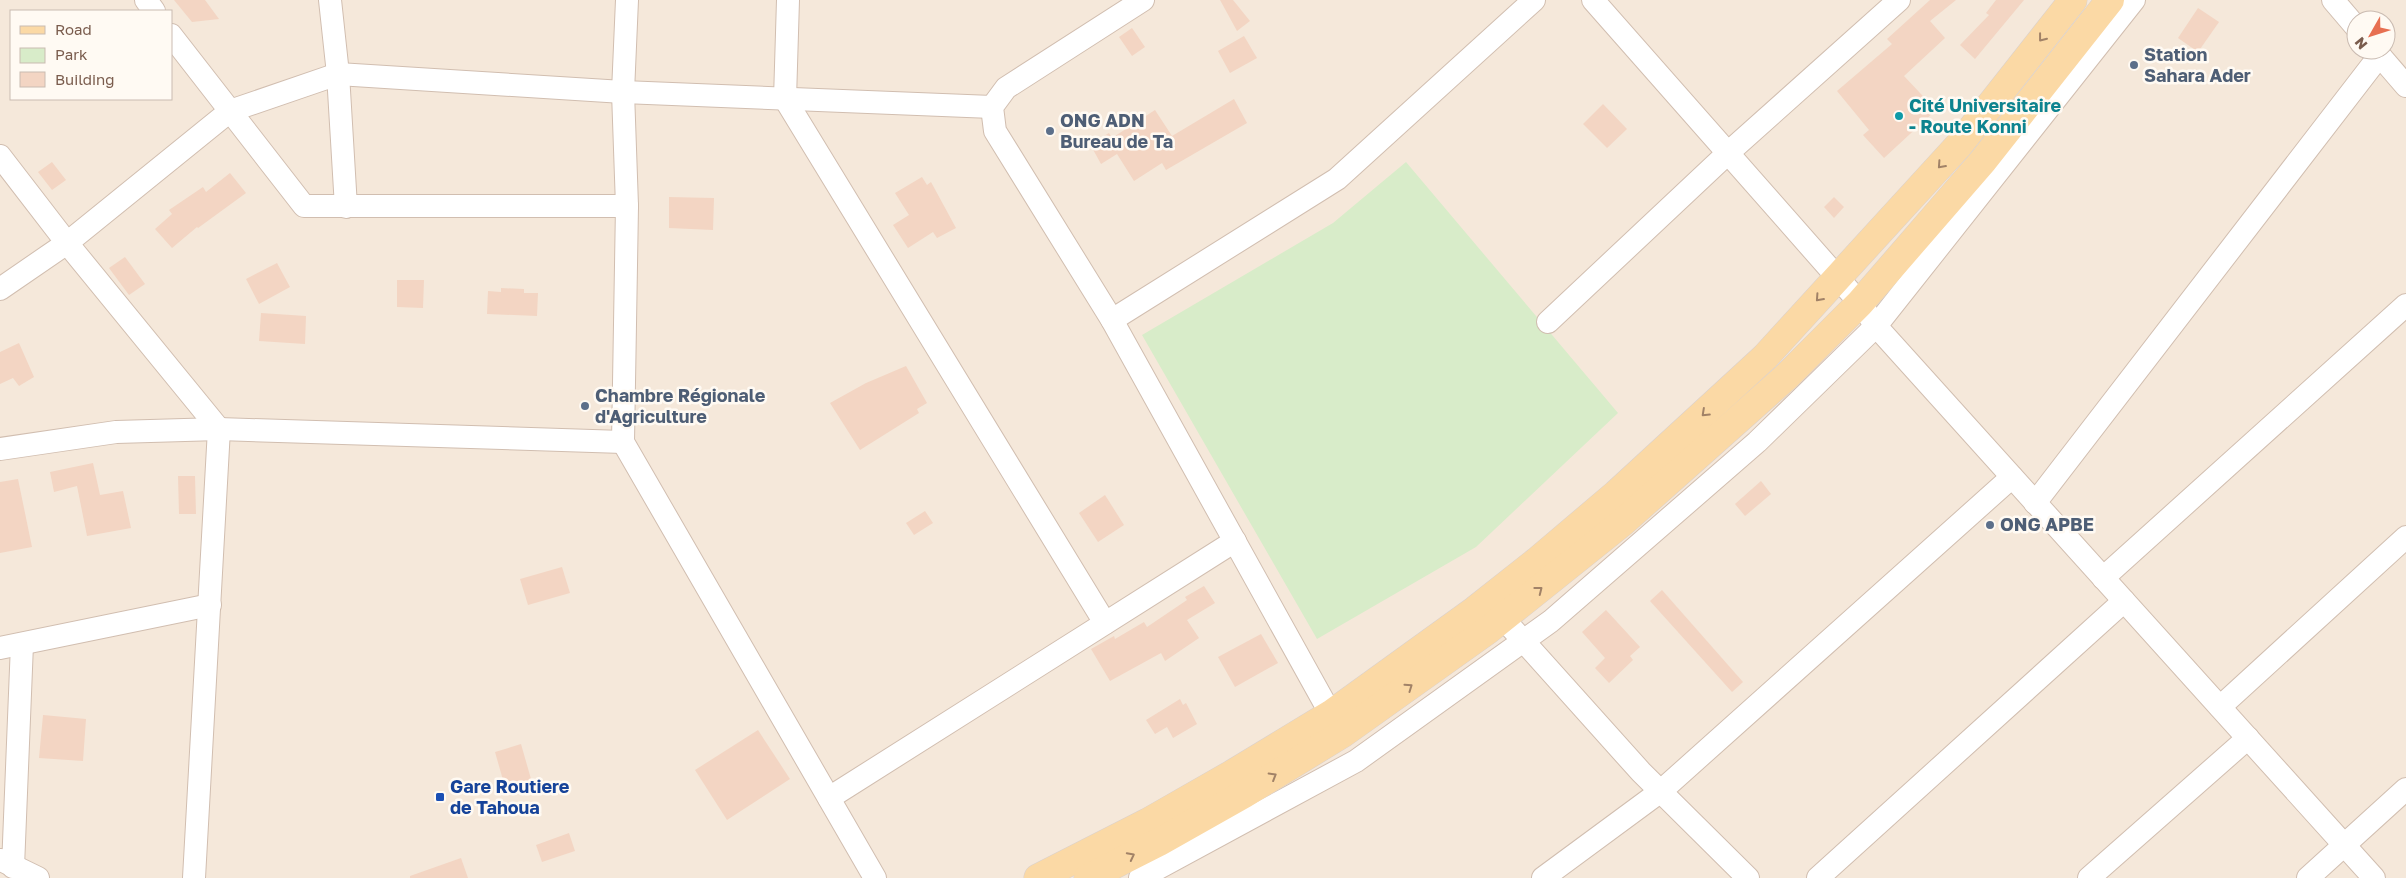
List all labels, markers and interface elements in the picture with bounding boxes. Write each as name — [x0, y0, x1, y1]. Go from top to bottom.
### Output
legend — [10, 10, 172, 100]
north arrow — [2346, 10, 2396, 60]
text: Road — [55, 20, 92, 38]
one-way arrow — [2040, 32, 2048, 41]
text: N — [2351, 34, 2370, 53]
place label: Station Sahara Ader — [2144, 43, 2251, 86]
text: Park — [55, 45, 88, 63]
marker: Station Sahara Ader — [2128, 59, 2140, 71]
text: Building — [55, 70, 115, 88]
place label: Cité Universitaire - Route Konni — [1909, 94, 2061, 137]
place label: ONG ADN Bureau de Ta — [1060, 109, 1173, 152]
marker: Cité Universitaire - Route Konni — [1893, 110, 1905, 122]
marker: ONG ADN Bureau de Ta — [1044, 125, 1056, 137]
one-way arrow — [1938, 159, 1947, 168]
one-way arrow — [1816, 292, 1825, 301]
place label: Chambre Régionale d'Agriculture — [595, 384, 766, 427]
marker: Chambre Régionale d'Agriculture — [579, 400, 591, 412]
one-way arrow — [1701, 407, 1710, 416]
place label: ONG APBE — [2000, 513, 2094, 535]
marker: ONG APBE — [1984, 519, 1996, 531]
one-way arrow — [1533, 587, 1543, 596]
one-way arrow — [1403, 684, 1412, 693]
one-way arrow — [1267, 773, 1276, 783]
place label: Gare Routiere de Tahoua — [450, 775, 570, 818]
marker: Gare Routiere de Tahoua — [434, 791, 446, 803]
one-way arrow — [1126, 852, 1135, 862]

